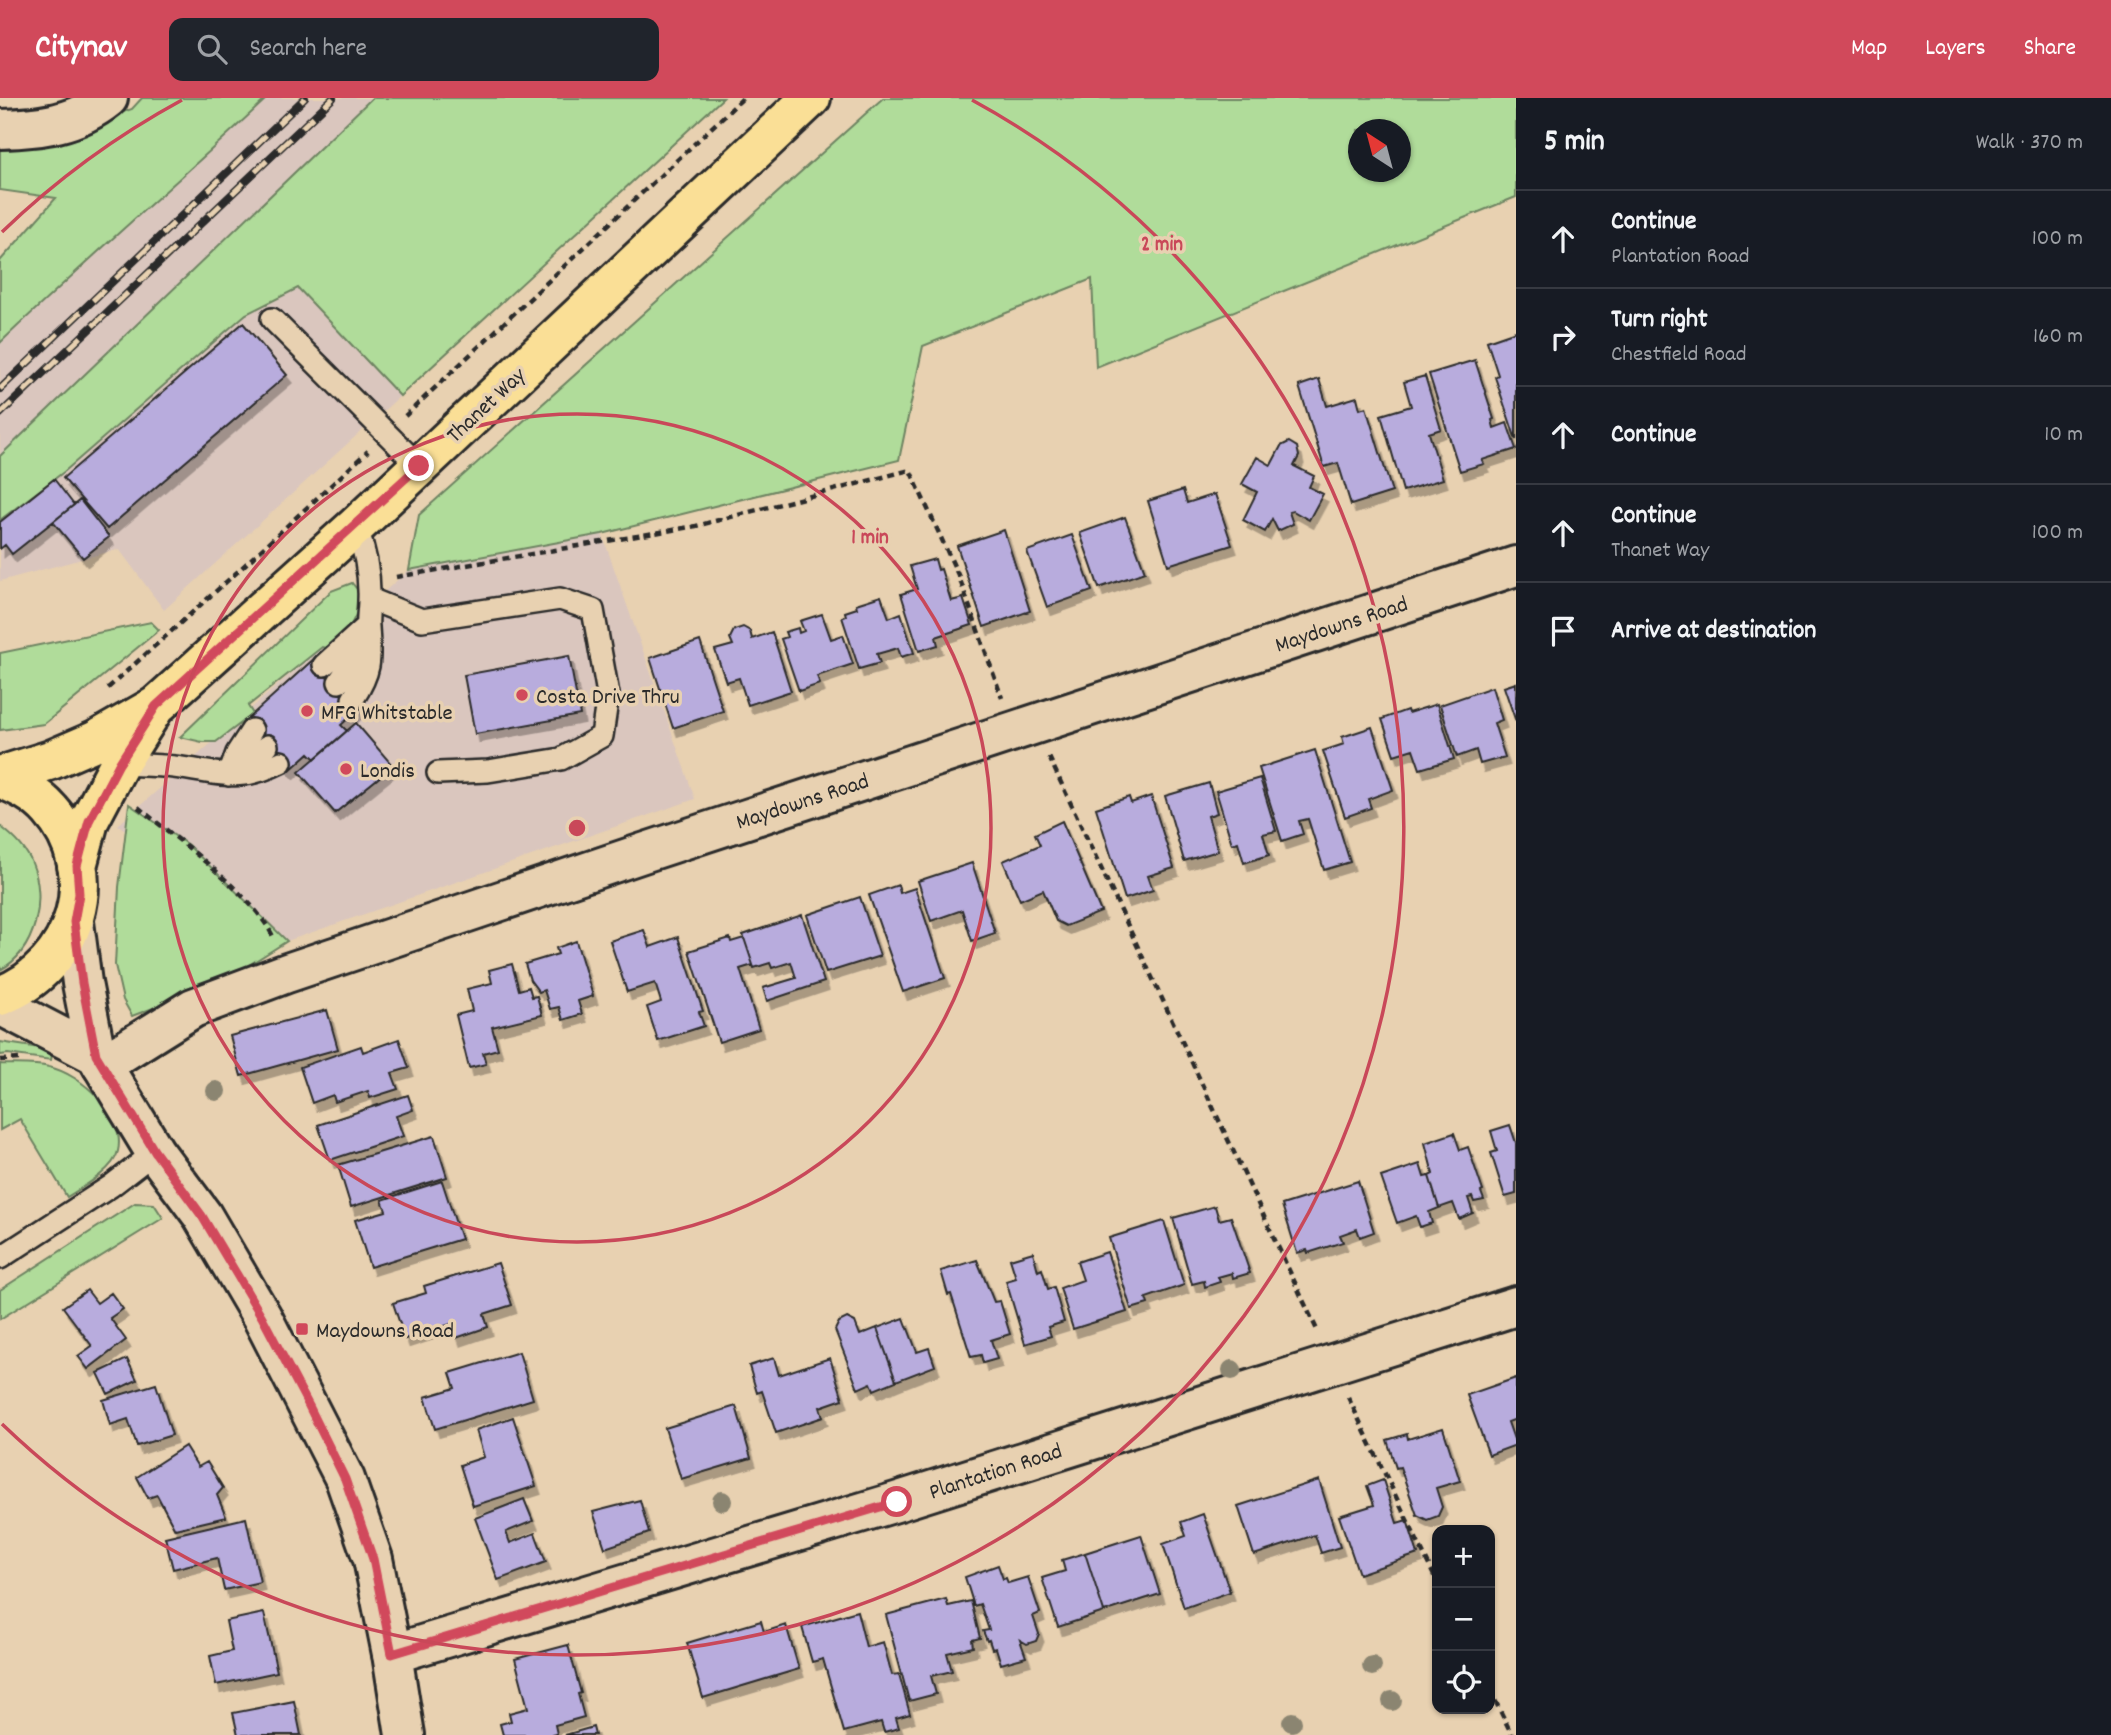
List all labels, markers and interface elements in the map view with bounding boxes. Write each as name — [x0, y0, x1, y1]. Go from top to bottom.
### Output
search box — [169, 18, 659, 81]
text: Citynav — [35, 26, 127, 73]
icon: search — [193, 30, 231, 68]
text: Search here — [249, 31, 367, 68]
text: Map — [1851, 32, 1887, 66]
text: Layers — [1925, 32, 1986, 66]
text: Share — [2024, 32, 2076, 66]
north arrow — [1348, 119, 1411, 182]
text: 5 min — [1544, 122, 1605, 165]
text: Walk · 370 m — [1976, 127, 2083, 160]
text: Continue — [1611, 204, 1696, 241]
icon: ahead — [1544, 220, 1582, 258]
text: 100 m — [2032, 223, 2083, 256]
text: 2 min — [1141, 231, 1183, 261]
text: Plantation Road — [1611, 241, 1749, 274]
text: Turn right — [1611, 302, 1708, 339]
icon: right — [1544, 318, 1582, 356]
text: 160 m — [2033, 321, 2083, 354]
text: Chestfield Road — [1611, 339, 1746, 372]
street label: Thanet Way — [440, 360, 535, 452]
icon: ahead — [1544, 416, 1582, 454]
text: Continue — [1611, 417, 1696, 454]
text: 10 m — [2044, 419, 2083, 452]
route end — [403, 450, 434, 481]
text: Continue — [1611, 498, 1696, 535]
icon: ahead — [1544, 514, 1582, 552]
text: 100 m — [2032, 517, 2083, 550]
text: 1 min — [851, 524, 889, 554]
text: Thanet Way — [1611, 535, 1709, 568]
street label: Maydowns Road — [1271, 589, 1413, 663]
icon: arrive — [1544, 612, 1582, 650]
text: Arrive at destination — [1611, 613, 1816, 650]
place label: Costa Drive Thru — [536, 682, 680, 715]
marker: Costa Drive Thru — [514, 687, 530, 703]
place label: MFG Whitstable — [321, 698, 453, 731]
marker: MFG Whitstable — [299, 703, 315, 719]
place label: Londis — [360, 756, 415, 789]
marker: Londis — [338, 761, 354, 777]
street label: Maydowns Road — [732, 766, 874, 840]
centre of rings — [565, 816, 589, 840]
place label: Maydowns Road — [316, 1316, 454, 1349]
marker: Maydowns Road — [294, 1321, 310, 1337]
street label: Plantation Road — [925, 1436, 1067, 1510]
route start — [881, 1486, 912, 1517]
map controls — [1432, 1525, 1495, 1714]
button: + — [1432, 1525, 1495, 1588]
button: − — [1432, 1588, 1495, 1651]
button: locate — [1432, 1651, 1495, 1714]

